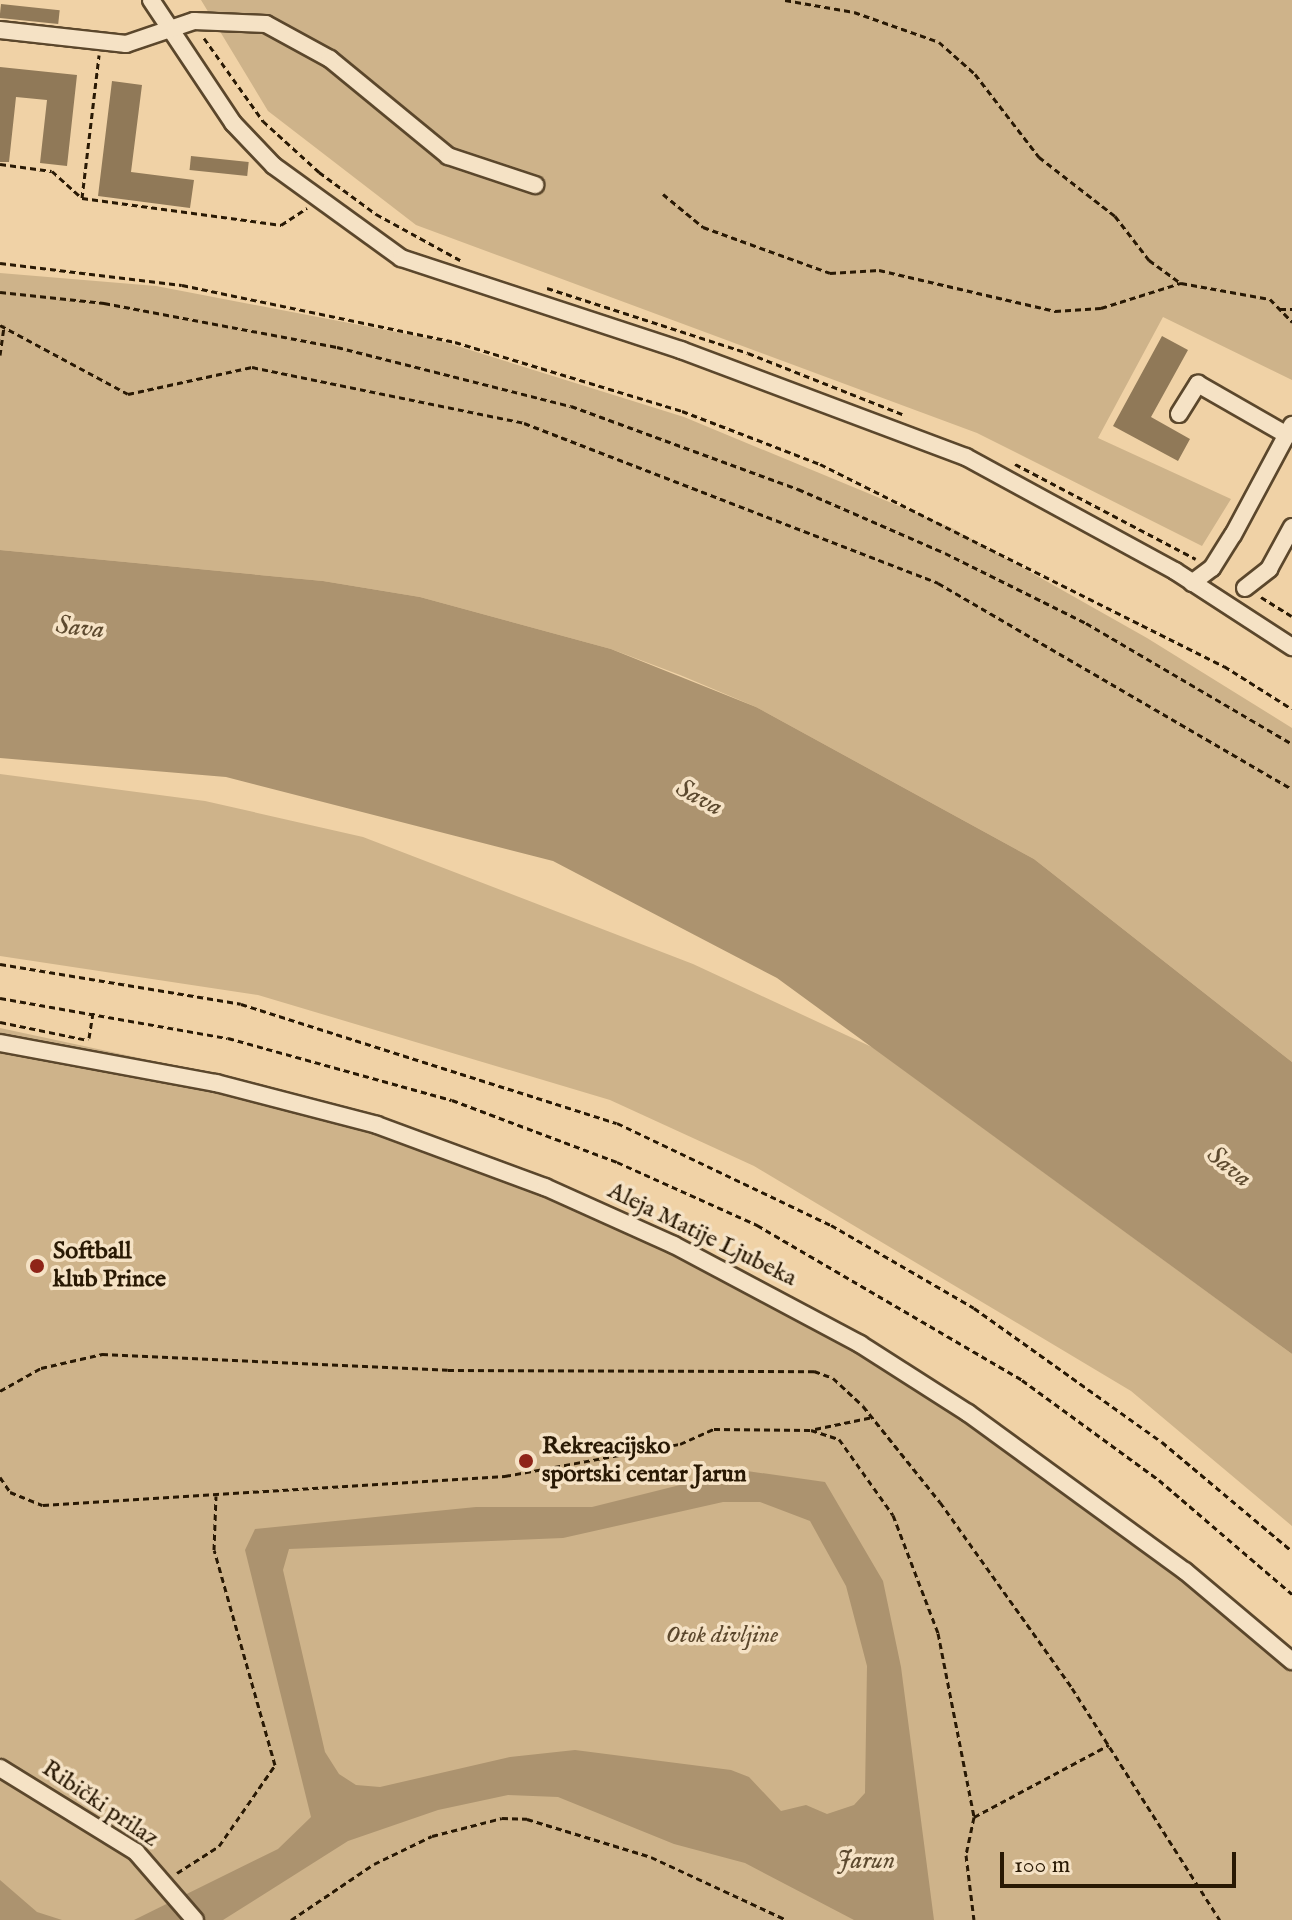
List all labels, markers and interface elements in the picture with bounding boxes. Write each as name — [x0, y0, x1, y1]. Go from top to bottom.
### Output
water label: Sava — [54, 610, 106, 646]
water label: Sava — [670, 773, 728, 823]
water label: Sava — [1200, 1140, 1258, 1194]
street label: Aleja Matije Ljubeka — [603, 1177, 801, 1293]
place label: Softball klub Prince — [53, 1238, 166, 1294]
marker: Softball klub Prince — [28, 1257, 46, 1275]
place label: Rekreacijsko sportski centar Jarun — [542, 1433, 747, 1489]
marker: Rekreacijsko sportski centar Jarun — [517, 1452, 535, 1470]
park label: Otok divljine — [666, 1622, 778, 1650]
street label: Ribički prilaz — [36, 1754, 164, 1854]
scale bar — [1004, 1836, 1240, 1886]
water label: Jarun — [837, 1845, 895, 1877]
text: 100 m — [1014, 1850, 1070, 1881]

